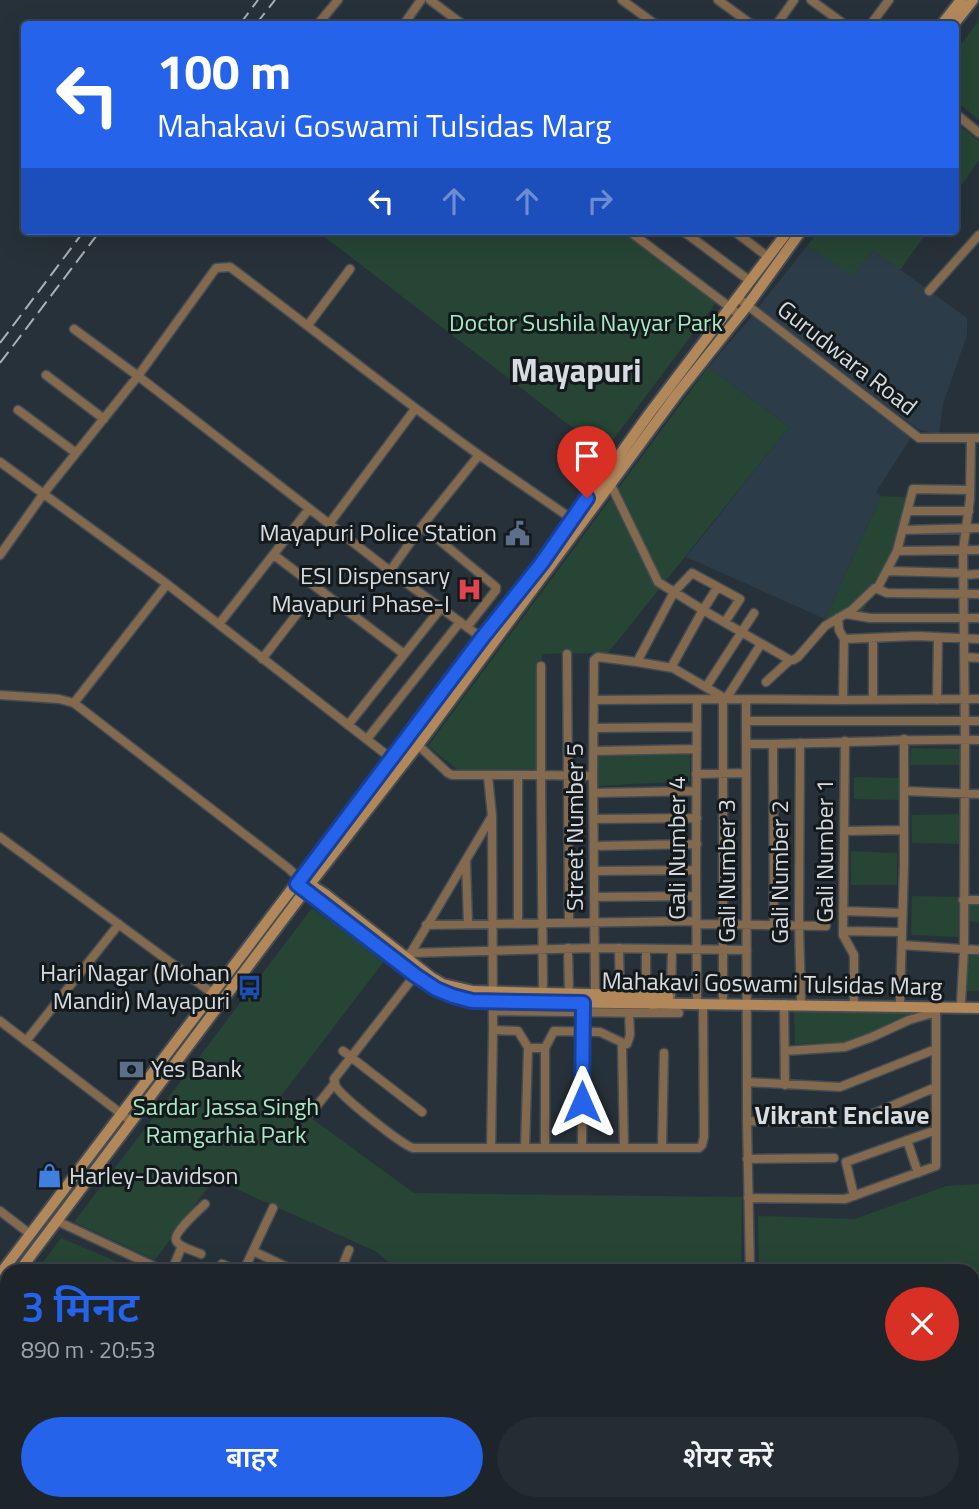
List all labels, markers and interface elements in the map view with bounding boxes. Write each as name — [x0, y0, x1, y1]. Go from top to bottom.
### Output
text: 100 m — [157, 33, 291, 108]
icon: left — [42, 49, 133, 140]
text: Mahakavi Goswami Tulsidas Marg — [157, 101, 612, 149]
icon: left — [362, 182, 400, 220]
icon: ahead — [435, 182, 473, 220]
icon: ahead — [508, 182, 546, 220]
icon: right — [581, 182, 619, 220]
street label: Gurudwara Road — [770, 291, 925, 423]
park label: Doctor Sushila Nayyar Park — [449, 304, 723, 340]
district label: Mayapuri — [511, 346, 641, 394]
pin — [557, 426, 617, 498]
icon: arrive — [568, 437, 606, 475]
place label: Mayapuri Police Station — [259, 514, 497, 550]
public building icon: Mayapuri Police Station — [503, 519, 531, 547]
place label: ESI Dispensary Mayapuri Phase-I — [271, 557, 450, 621]
hospital icon: ESI Dispensary Mayapuri Phase-I — [456, 576, 484, 604]
street label: Street Number 5 — [556, 743, 592, 911]
street label: Gali Number 4 — [658, 776, 694, 920]
street label: Gali Number 1 — [806, 779, 842, 923]
street label: Gali Number 3 — [708, 799, 744, 943]
street label: Gali Number 2 — [761, 800, 797, 944]
place label: Hari Nagar (Mohan Mandir) Mayapuri — [40, 954, 230, 1018]
street label: Mahakavi Goswami Tulsidas Marg — [601, 962, 943, 1004]
bus stop icon: Hari Nagar (Mohan Mandir) Mayapuri — [236, 973, 264, 1001]
place label: Yes Bank — [151, 1050, 242, 1086]
bank icon: Yes Bank — [117, 1055, 145, 1083]
position arrow — [545, 1065, 619, 1139]
park label: Sardar Jassa Singh Ramgarhia Park — [133, 1088, 319, 1152]
district label: Vikrant Enclave — [755, 1095, 929, 1134]
place label: Harley-Davidson — [69, 1157, 238, 1193]
shop icon: Harley-Davidson — [35, 1162, 63, 1190]
text: 3 मिनट — [21, 1274, 139, 1338]
button: close — [885, 1287, 959, 1361]
text: 890 m · 20:53 — [21, 1332, 156, 1367]
button: बाहर — [21, 1417, 483, 1497]
button: शेयर करें — [497, 1417, 959, 1497]

